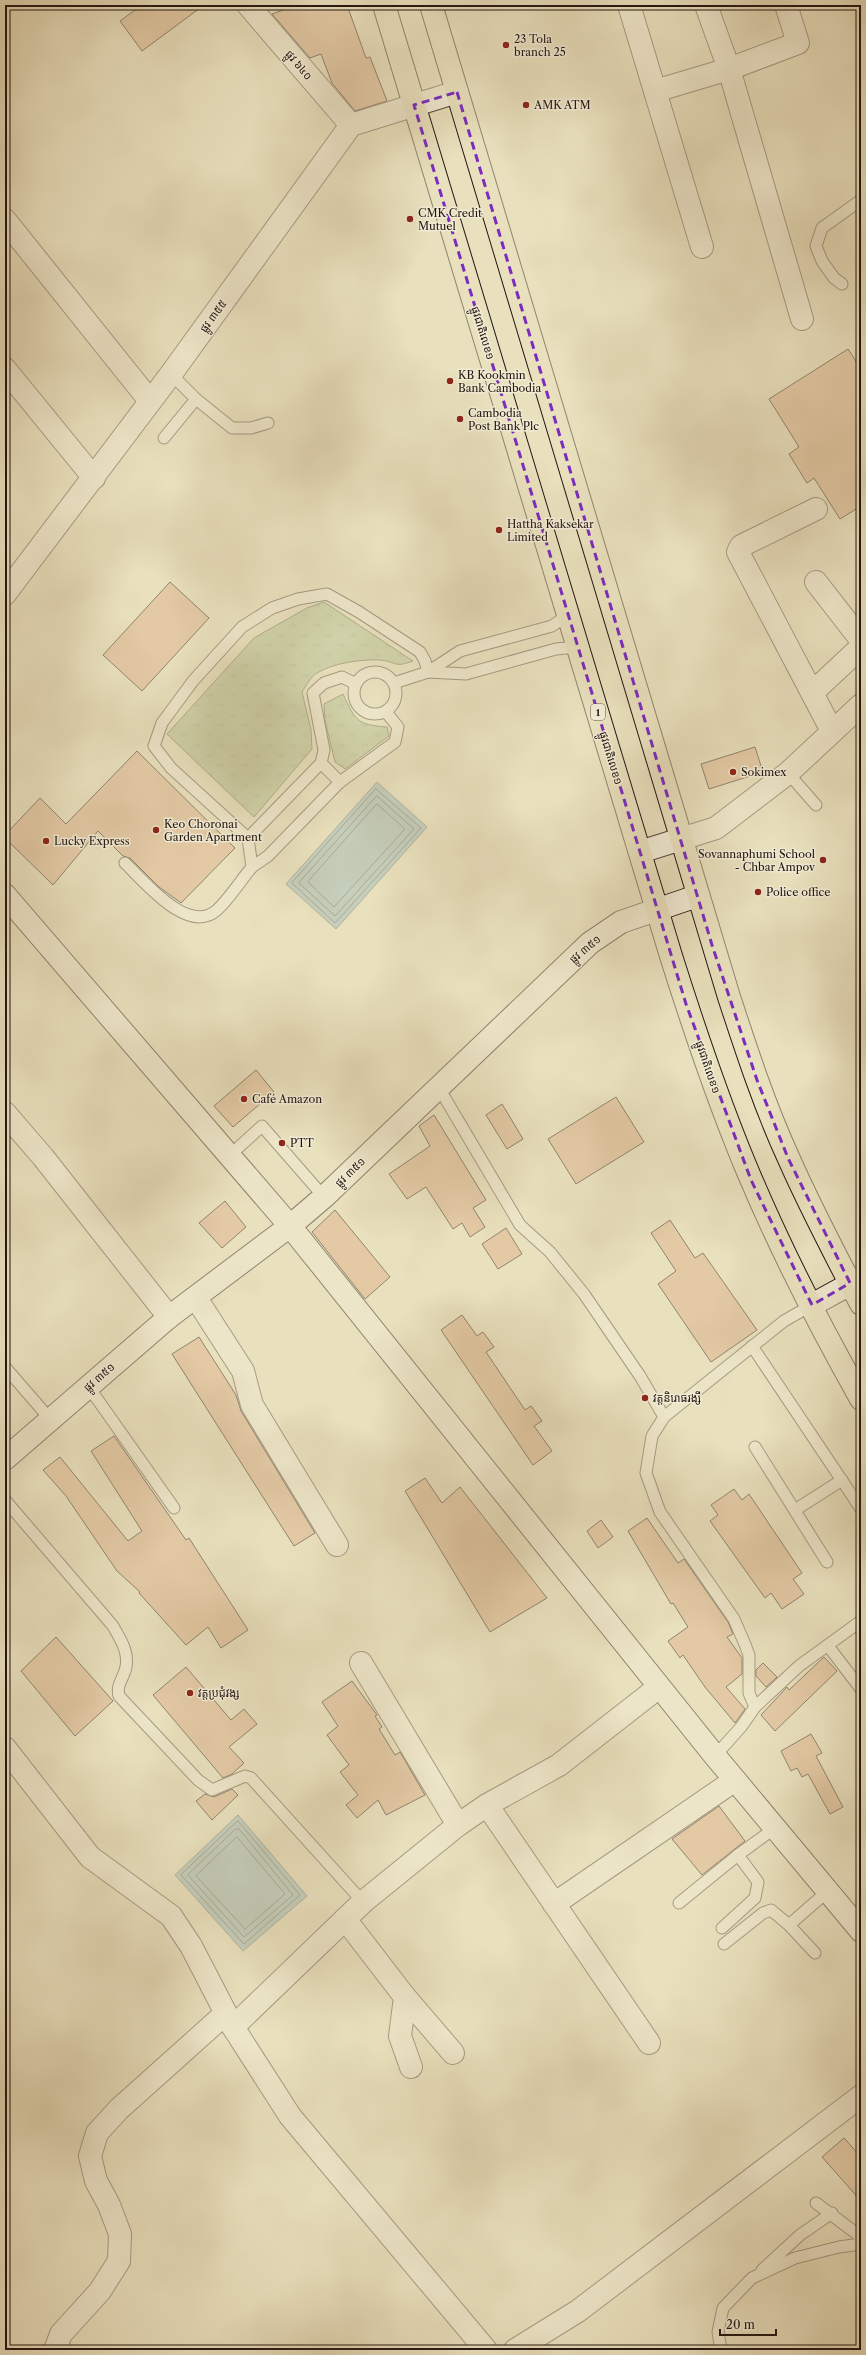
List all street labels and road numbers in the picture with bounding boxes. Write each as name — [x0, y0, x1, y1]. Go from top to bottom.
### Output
street label: ផ្លូវ ៦៤០ — [280, 47, 315, 85]
street label: ផ្លូវ ៣៥៥ — [196, 297, 232, 337]
street label: ផ្លូវជាតិលេខ១ — [465, 305, 498, 362]
road number: 1 — [591, 704, 605, 720]
street label: ផ្លូវជាតិលេខ១ — [593, 730, 626, 787]
street label: ផ្លូវ ៣៥១ — [566, 932, 606, 969]
street label: ផ្លូវជាតិលេខ១ — [689, 1039, 724, 1096]
street label: ផ្លូវ ៣៥១ — [332, 1154, 370, 1192]
street label: ផ្លូវ ៣៥១ — [80, 1360, 120, 1397]

